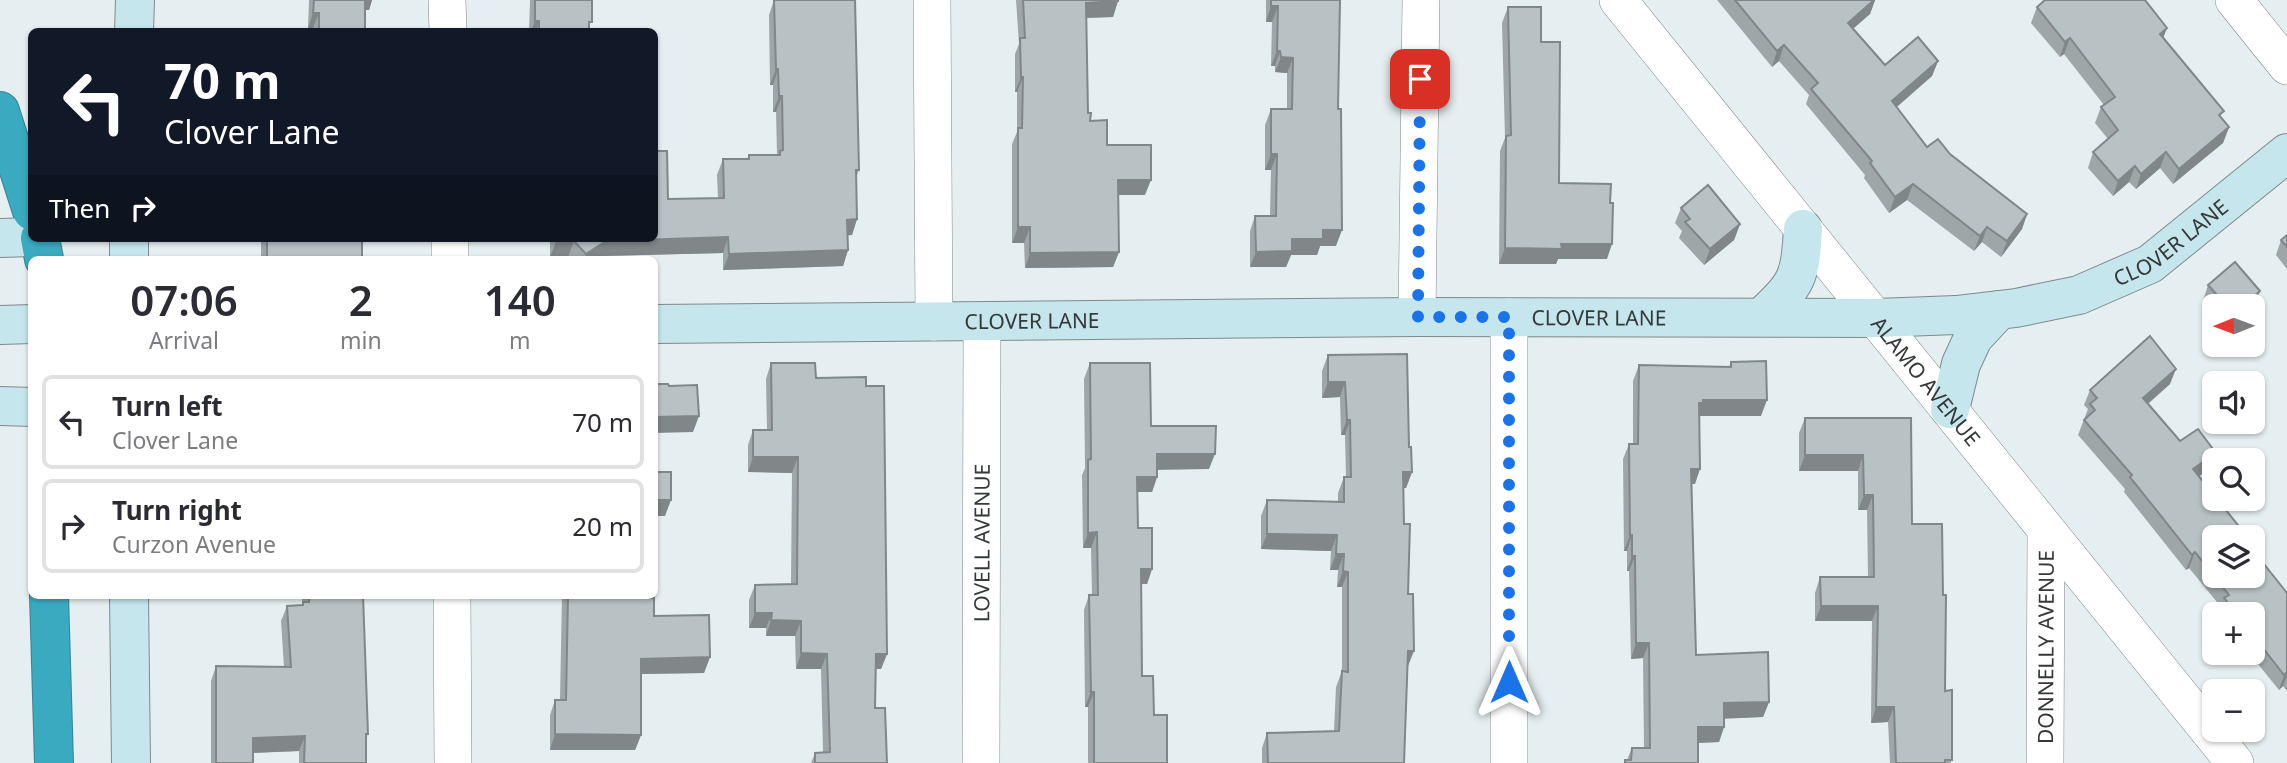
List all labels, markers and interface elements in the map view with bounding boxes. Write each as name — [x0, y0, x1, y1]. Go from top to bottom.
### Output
text: 70 m — [164, 47, 281, 113]
pin — [1390, 49, 1450, 109]
icon: left — [49, 56, 140, 147]
icon: arrive — [1401, 60, 1439, 98]
text: Clover Lane — [164, 110, 340, 153]
icon: right — [124, 189, 162, 227]
text: Then — [49, 190, 110, 226]
street label: CLOVER LANE — [2109, 193, 2234, 292]
text: 07:06 — [130, 271, 238, 328]
text: 2 — [349, 271, 373, 328]
text: 140 — [484, 271, 556, 328]
north arrow — [2202, 294, 2264, 357]
map controls — [2202, 294, 2265, 742]
street label: CLOVER LANE — [1531, 303, 1666, 332]
street label: CLOVER LANE — [964, 306, 1100, 335]
street label: ALAMO AVENUE — [1865, 311, 1987, 452]
text: Arrival — [149, 324, 219, 356]
text: min — [340, 324, 382, 356]
text: m — [509, 324, 531, 356]
button: sound — [2202, 371, 2265, 434]
text: Turn left — [112, 388, 223, 424]
icon: left — [53, 403, 91, 441]
text: 70 m — [572, 404, 633, 440]
text: Clover Lane — [112, 424, 238, 456]
button: search — [2202, 448, 2265, 511]
street label: LOVELL AVENUE — [967, 464, 996, 622]
text: Turn right — [112, 492, 242, 528]
icon: right — [53, 507, 91, 545]
text: 20 m — [572, 508, 633, 544]
button: layers — [2202, 525, 2265, 588]
text: Curzon Avenue — [112, 528, 276, 560]
street label: DONNELLY AVENUE — [2031, 550, 2060, 744]
button: + — [2202, 602, 2265, 665]
position arrow — [1472, 645, 1546, 719]
button: − — [2202, 679, 2265, 742]

